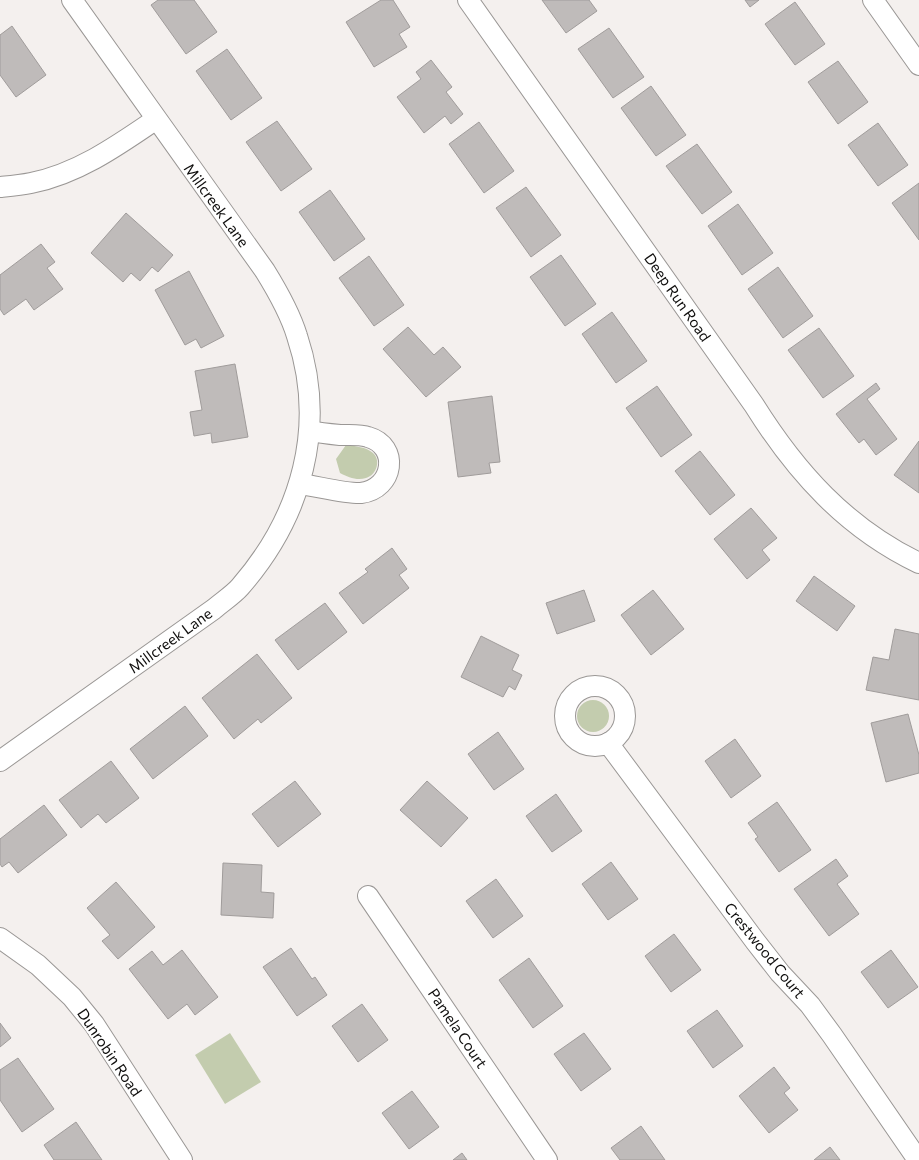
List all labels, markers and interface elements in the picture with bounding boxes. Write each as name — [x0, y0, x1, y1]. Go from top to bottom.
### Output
street label: Millcreek Lane — [181, 160, 253, 250]
street label: Deep Run Road — [641, 249, 715, 345]
street label: Millcreek Lane — [125, 604, 215, 676]
street label: Crestwood Court — [721, 899, 809, 1001]
street label: Pamela Court — [425, 985, 491, 1071]
street label: Dunrobin Road — [74, 1005, 146, 1099]

